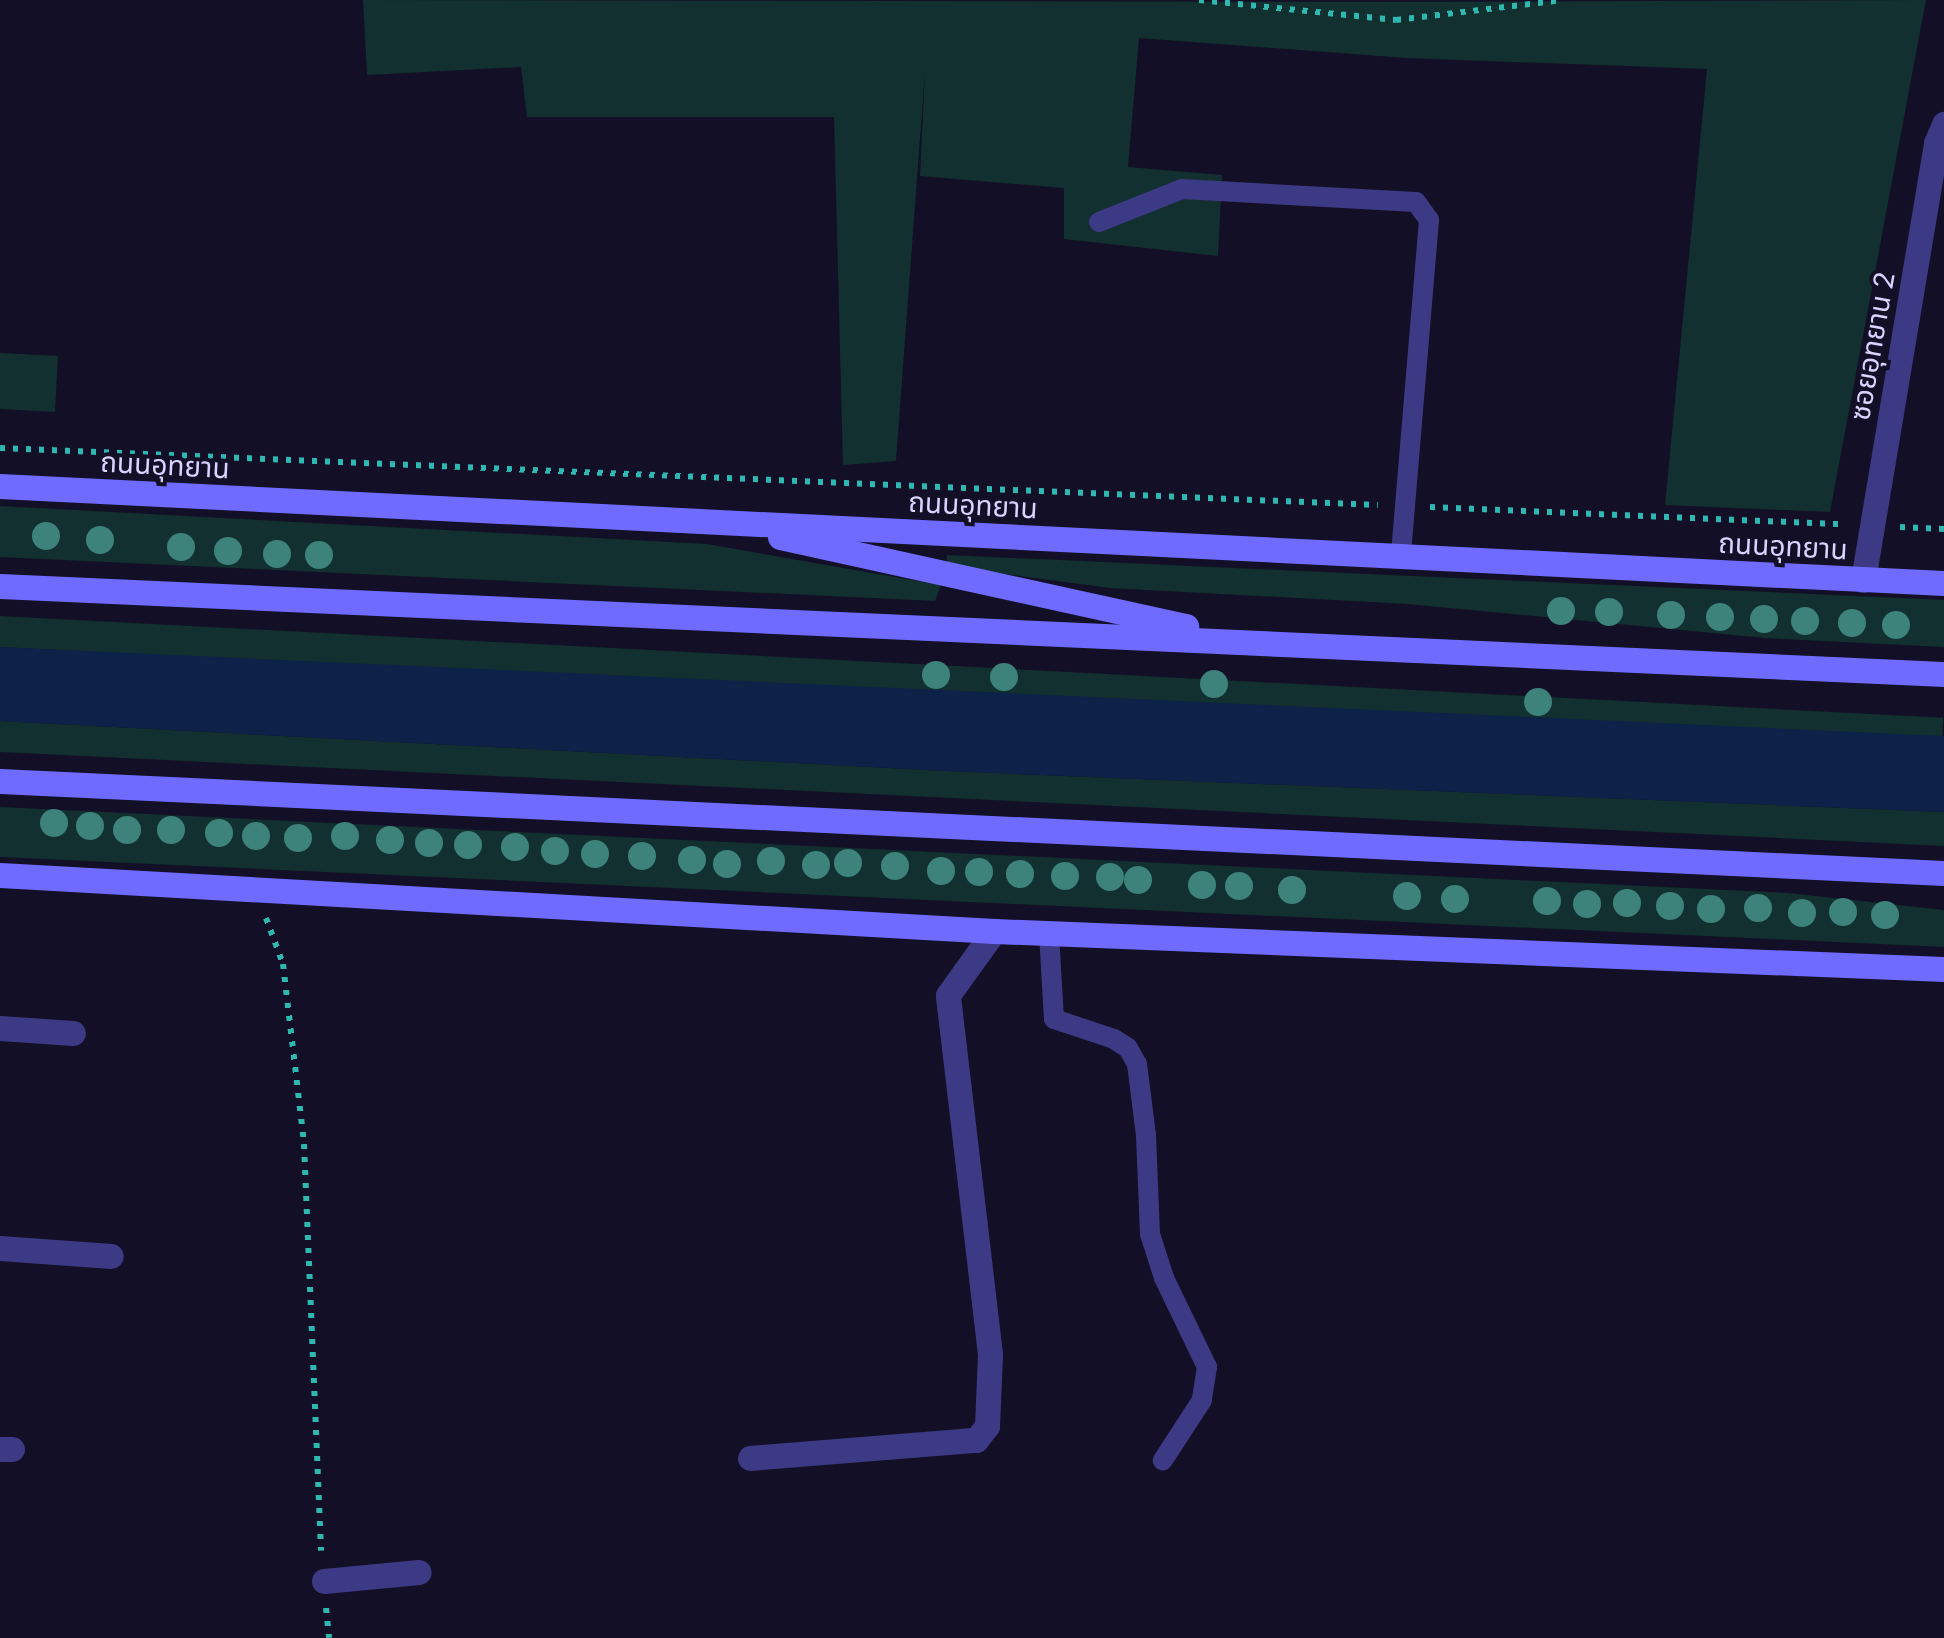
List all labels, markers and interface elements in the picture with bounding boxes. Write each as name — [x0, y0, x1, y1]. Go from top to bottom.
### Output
street label: ซอยอุทยาน 2 — [1841, 269, 1901, 423]
street label: ถนนอุทยาน — [99, 444, 231, 484]
street label: ถนนอุทยาน — [907, 484, 1039, 524]
street label: ถนนอุทยาน — [1717, 525, 1849, 565]

